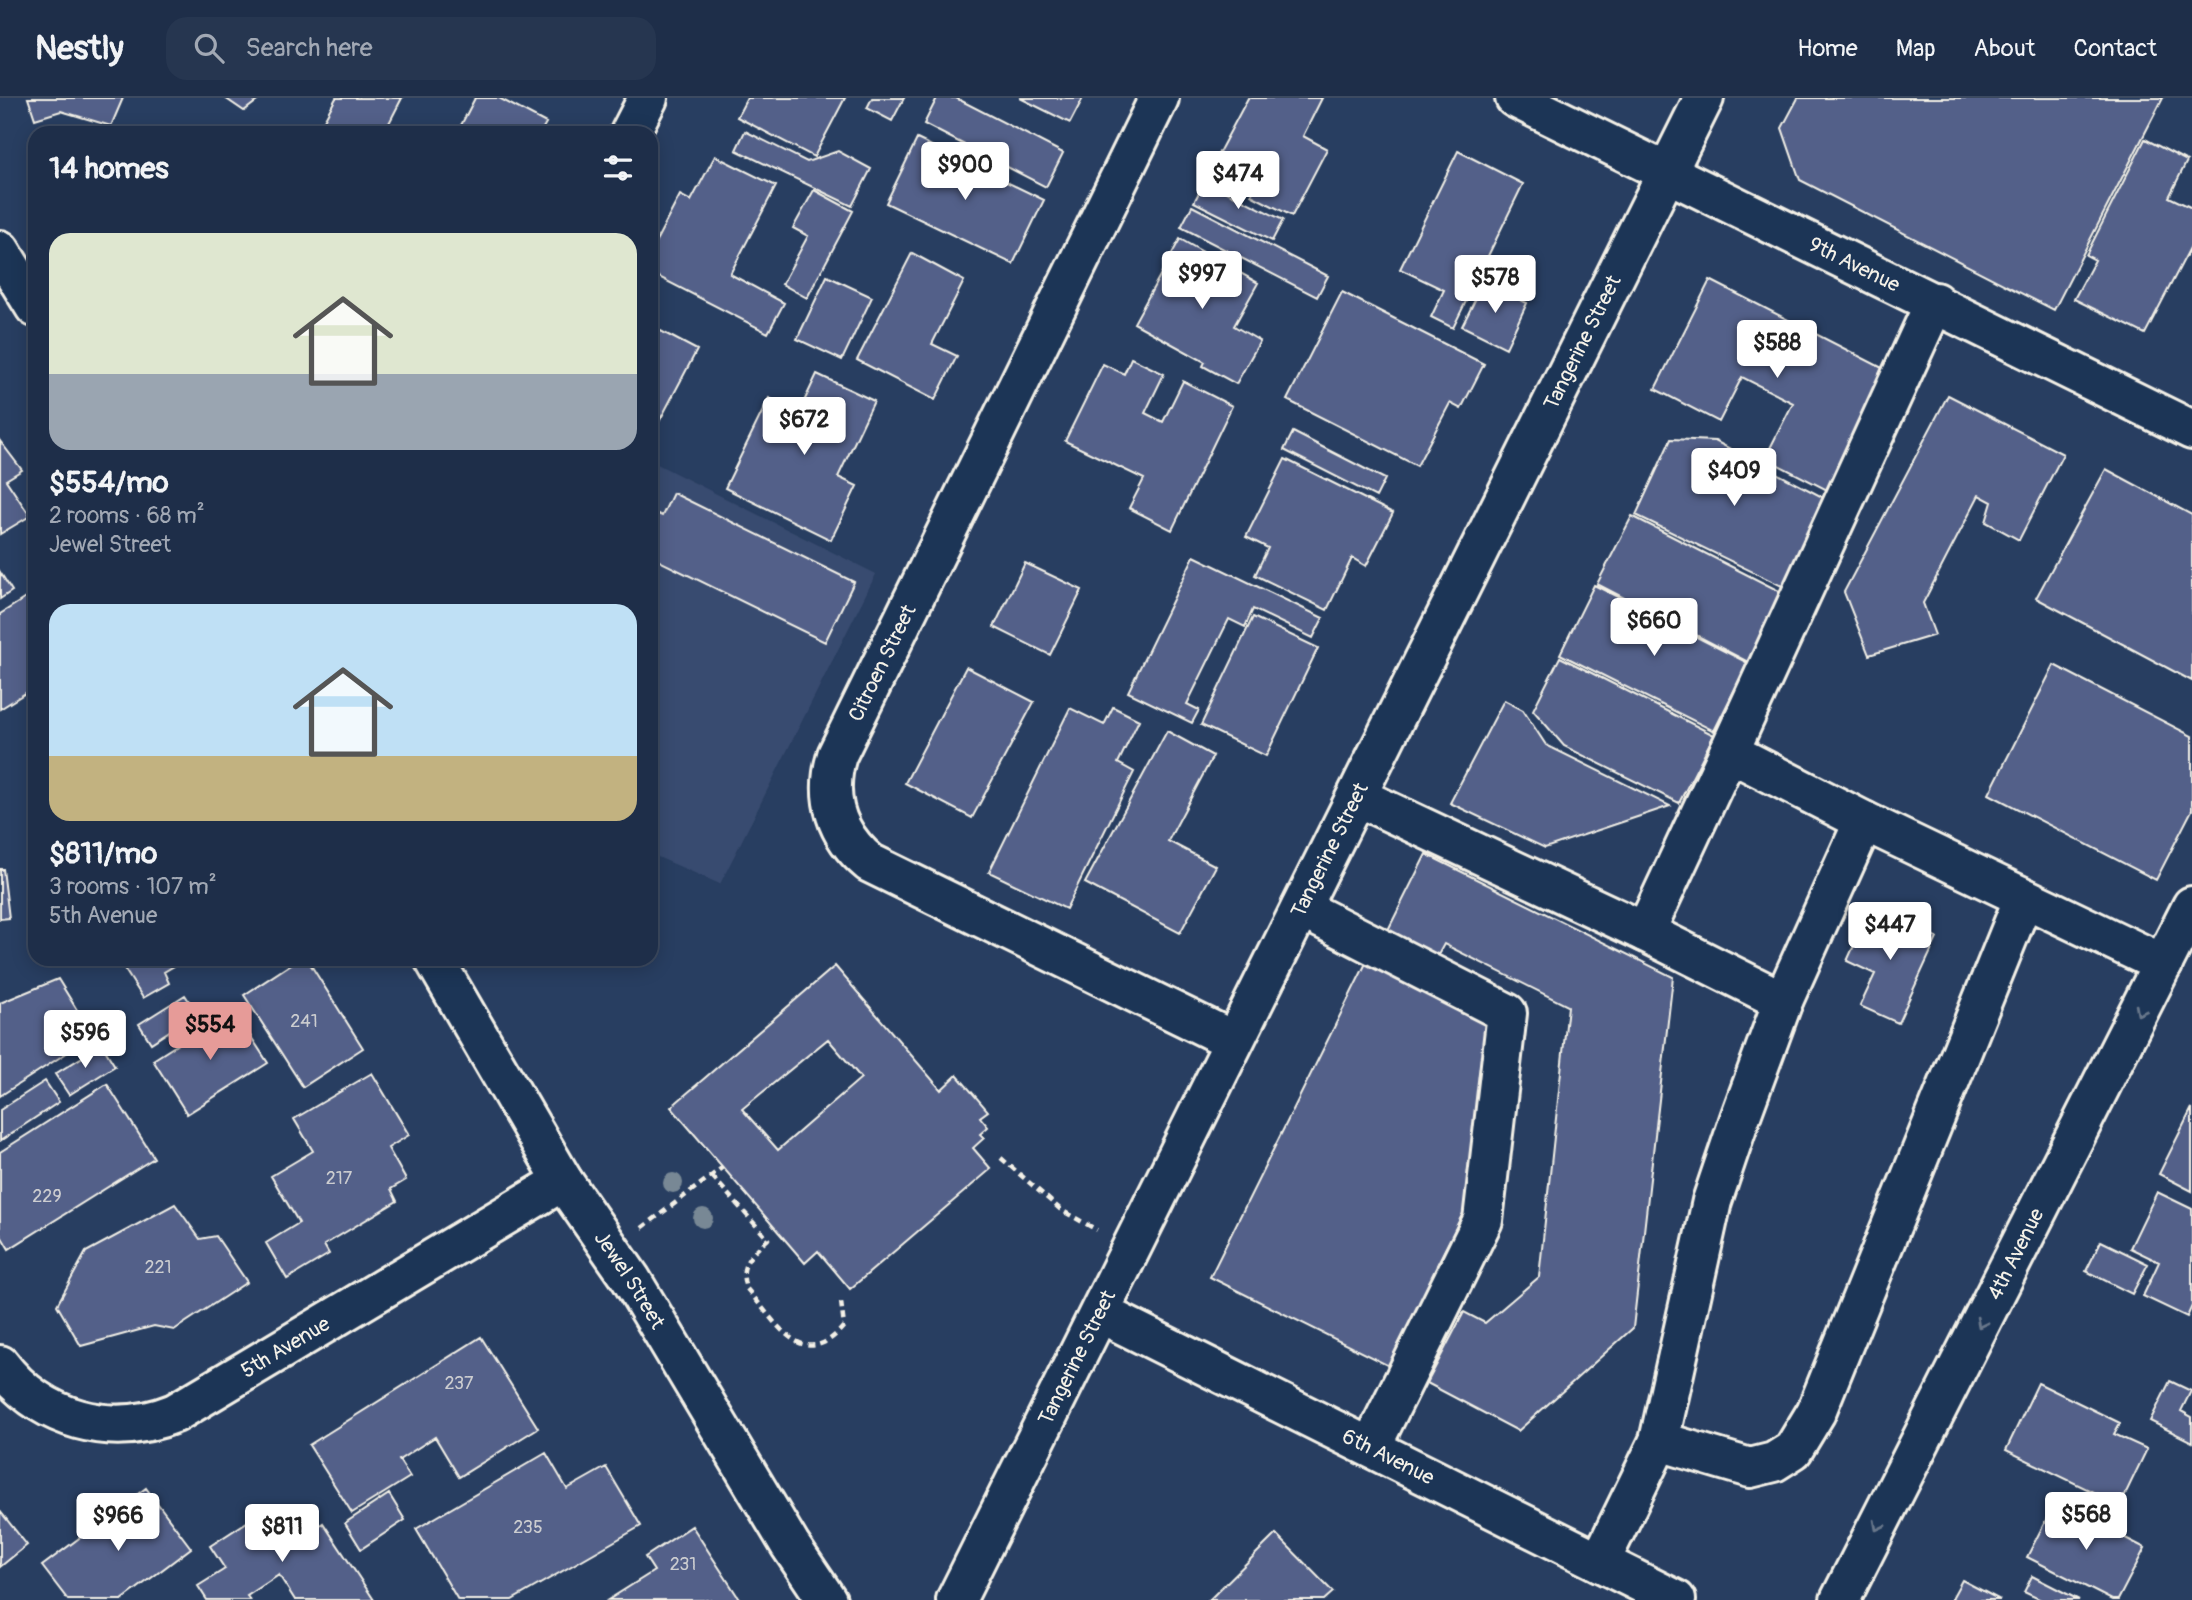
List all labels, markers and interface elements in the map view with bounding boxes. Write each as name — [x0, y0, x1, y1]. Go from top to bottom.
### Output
search box — [166, 17, 656, 80]
text: Nestly — [35, 28, 124, 69]
icon: search — [190, 29, 228, 67]
text: Search here — [246, 32, 373, 64]
text: Home — [1797, 34, 1858, 63]
text: Map — [1896, 34, 1936, 63]
text: About — [1974, 34, 2036, 63]
text: Contact — [2074, 34, 2157, 63]
pin: $900 — [924, 142, 1006, 202]
icon: filters — [599, 149, 637, 187]
text: 14 homes — [49, 150, 169, 187]
text: $900 — [937, 150, 993, 179]
pin: $474 — [1197, 152, 1279, 211]
text: $474 — [1212, 159, 1264, 188]
street label: 9th Avenue — [1804, 231, 1905, 299]
pin: $997 — [1161, 252, 1243, 311]
pin: $578 — [1454, 256, 1536, 315]
text: $997 — [1178, 259, 1226, 288]
text: $578 — [1471, 263, 1519, 292]
street label: Tangerine Street — [1538, 270, 1628, 414]
icon: home — [280, 278, 406, 404]
pin: $588 — [1736, 320, 1818, 380]
text: $588 — [1753, 328, 1801, 357]
pin: $672 — [763, 398, 845, 457]
text: $672 — [779, 405, 829, 434]
pin: $409 — [1693, 448, 1775, 508]
text: $409 — [1707, 456, 1761, 485]
text: $554/mo — [49, 464, 169, 501]
text: 2 rooms · 68 m² — [49, 501, 205, 530]
text: Jewel Street — [49, 530, 171, 559]
pin: $660 — [1613, 598, 1695, 658]
street label: Citroen Street — [843, 600, 923, 726]
text: $660 — [1627, 606, 1681, 635]
icon: home — [280, 649, 406, 775]
street label: Tangerine Street — [1285, 778, 1375, 922]
text: $811/mo — [49, 835, 157, 872]
text: 3 rooms · 107 m² — [49, 872, 217, 901]
text: 5th Avenue — [49, 901, 157, 930]
pin: $447 — [1849, 902, 1931, 962]
text: $447 — [1864, 910, 1916, 939]
pin: $554 — [169, 1002, 251, 1062]
one-way arrow — [2134, 1004, 2148, 1016]
pin: $596 — [44, 1010, 126, 1070]
text: $554 — [185, 1010, 235, 1039]
house number: 241 — [290, 1010, 318, 1033]
text: $596 — [60, 1018, 110, 1047]
house number: 217 — [326, 1167, 353, 1190]
house number: 229 — [32, 1185, 62, 1208]
street label: 4th Avenue — [1981, 1203, 2051, 1305]
street label: Jewel Street — [588, 1226, 671, 1334]
house number: 221 — [144, 1256, 172, 1279]
street label: Tangerine Street — [1032, 1285, 1122, 1430]
street label: 5th Avenue — [236, 1310, 335, 1384]
one-way arrow — [1975, 1316, 1989, 1328]
house number: 237 — [444, 1372, 474, 1395]
street label: 6th Avenue — [1337, 1423, 1439, 1492]
pin: $568 — [2045, 1492, 2127, 1552]
pin: $966 — [77, 1494, 159, 1553]
text: $568 — [2061, 1500, 2111, 1529]
text: $966 — [92, 1501, 144, 1530]
pin: $811 — [241, 1504, 323, 1564]
text: $811 — [261, 1512, 303, 1541]
house number: 235 — [513, 1516, 543, 1539]
one-way arrow — [1872, 1518, 1886, 1531]
house number: 231 — [670, 1553, 696, 1576]

